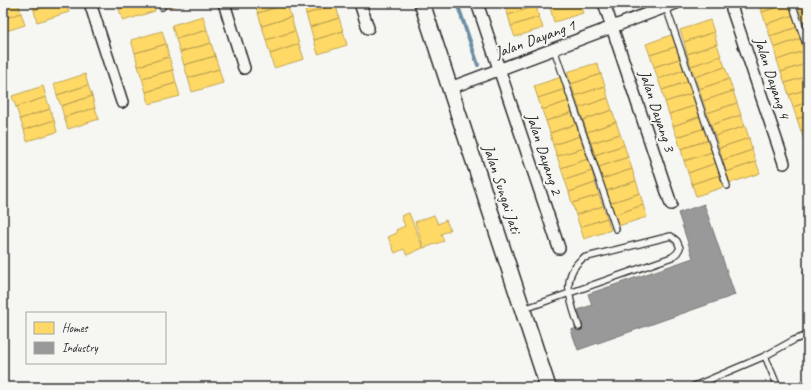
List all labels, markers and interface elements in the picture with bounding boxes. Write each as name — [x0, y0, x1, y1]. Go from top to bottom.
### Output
street label: Jalan Dayang 1 — [491, 15, 579, 63]
street label: Jalan Dayang 4 — [749, 34, 795, 123]
street label: Jalan Dayang 3 — [634, 67, 680, 156]
street label: Jalan Dayang 2 — [521, 110, 567, 199]
street label: Jalan Sungai Jati — [478, 141, 526, 238]
legend — [26, 312, 166, 364]
text: Homes — [62, 320, 89, 336]
text: Industry — [62, 340, 99, 356]

